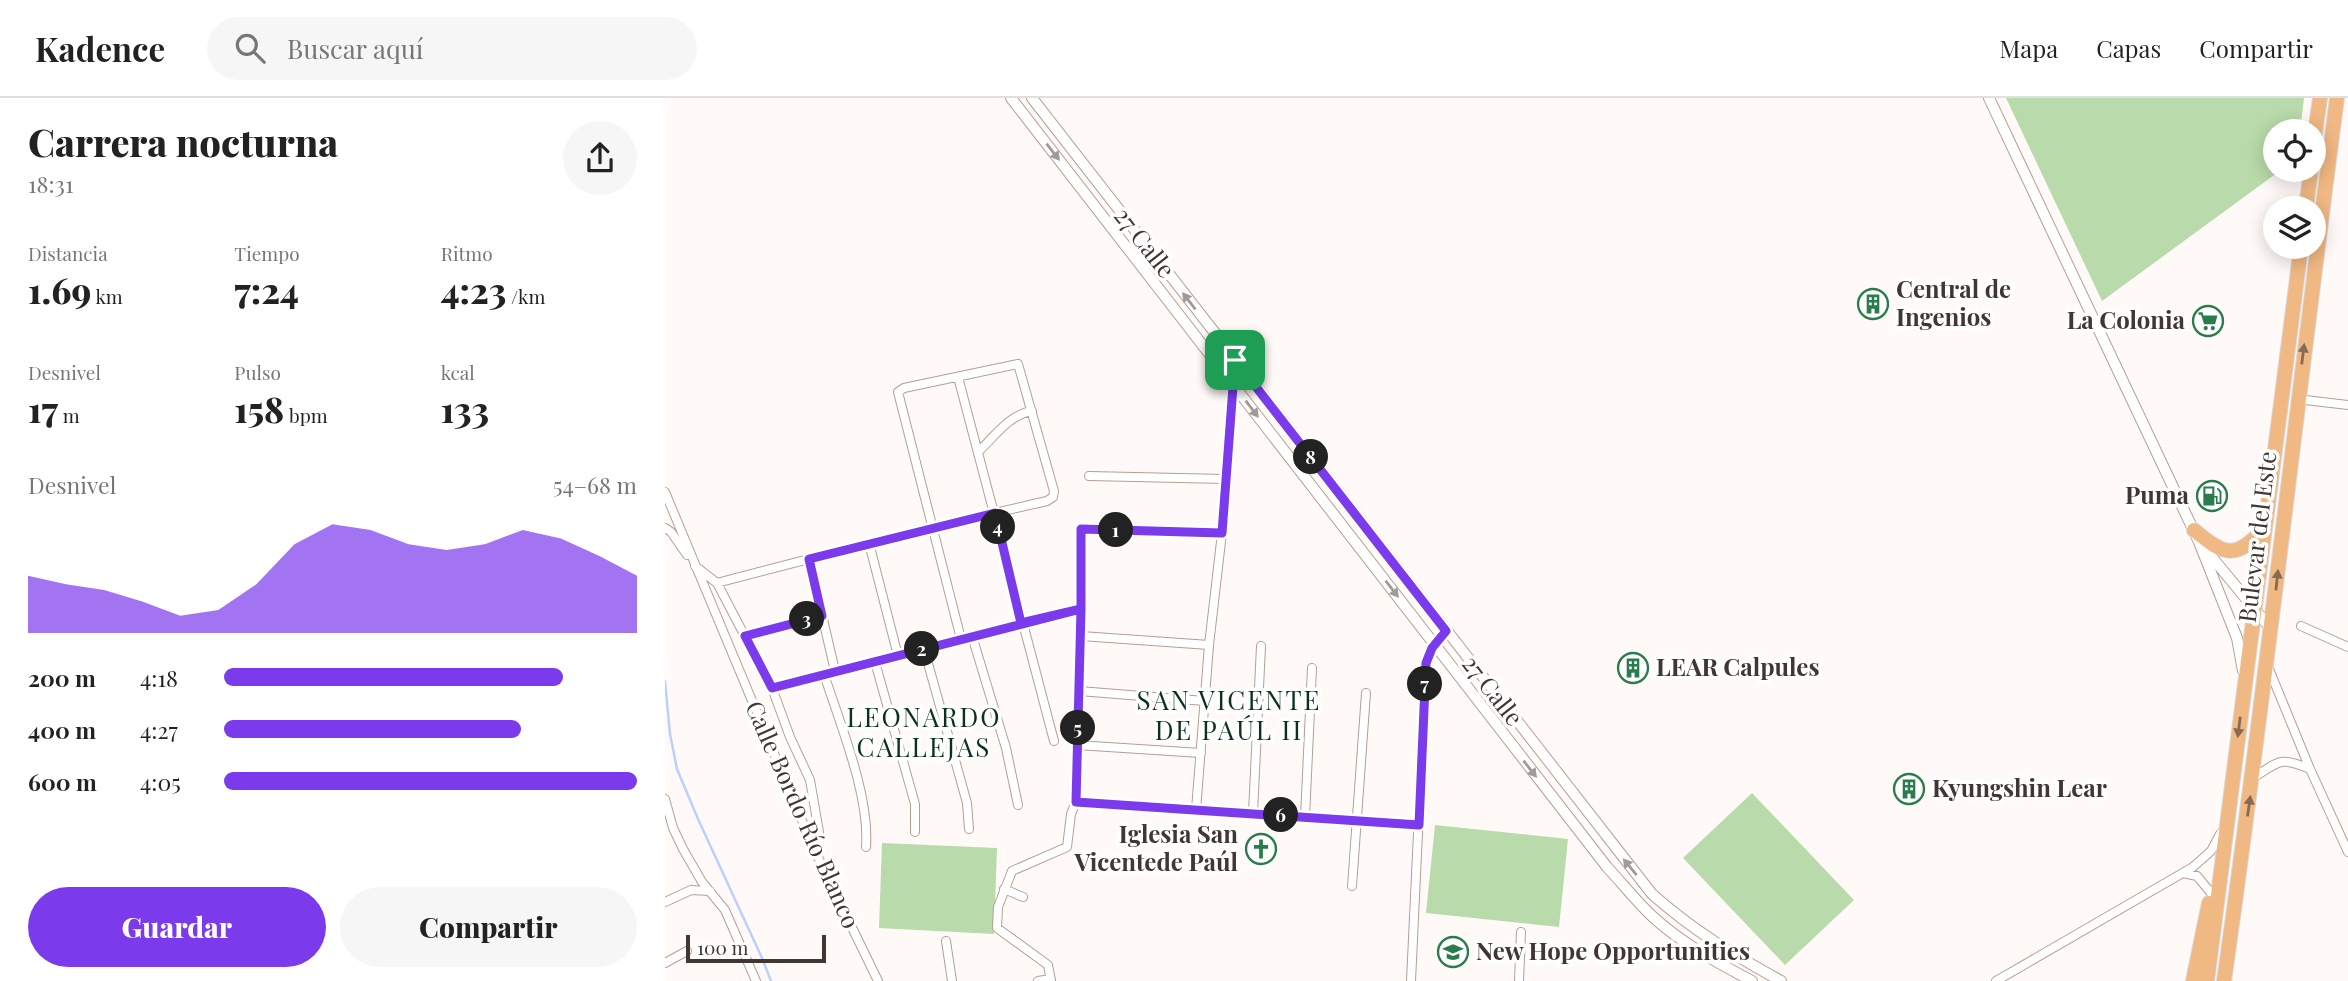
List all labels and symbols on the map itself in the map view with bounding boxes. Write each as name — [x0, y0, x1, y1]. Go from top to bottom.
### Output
one-way arrow — [1045, 143, 1060, 160]
street label: 27 Calle — [1108, 200, 1183, 284]
place label: Central de Ingenios — [1896, 272, 2011, 332]
building icon: Central de Ingenios — [1856, 287, 1890, 321]
one-way arrow — [1183, 292, 1197, 310]
place label: La Colonia — [2067, 303, 2186, 335]
supermarket icon: La Colonia — [2191, 304, 2225, 338]
pin — [1205, 330, 1265, 390]
one-way arrow — [2298, 343, 2309, 365]
one-way arrow — [1244, 400, 1259, 418]
pin: 8 — [1293, 440, 1329, 474]
street label: Bulevar del Este — [2230, 449, 2282, 624]
place label: Puma — [2125, 478, 2190, 510]
fuel station icon: Puma — [2195, 479, 2229, 513]
pin: 4 — [981, 510, 1015, 544]
pin: 1 — [1099, 512, 1133, 548]
one-way arrow — [2271, 569, 2282, 591]
one-way arrow — [1385, 579, 1400, 597]
pin: 3 — [789, 602, 825, 636]
pin: 2 — [905, 632, 939, 666]
street label: 27 Calle — [1456, 648, 1531, 732]
place label: LEAR Calpules — [1656, 650, 1820, 682]
building icon: LEAR Calpules — [1616, 651, 1650, 685]
pin: 7 — [1407, 666, 1443, 702]
district label: SAN VICENTE DE PAÚL II — [1137, 682, 1321, 747]
street label: Calle Bordo Río Blanco — [739, 695, 868, 933]
district label: LEONARDO CALLEJAS — [846, 699, 1002, 764]
pin: 5 — [1061, 710, 1095, 746]
one-way arrow — [2233, 717, 2244, 739]
one-way arrow — [1523, 760, 1538, 778]
place label: Kyungshin Lear — [1932, 771, 2108, 803]
building icon: Kyungshin Lear — [1892, 772, 1926, 806]
one-way arrow — [2244, 795, 2255, 817]
pin: 6 — [1263, 798, 1299, 832]
place label: Iglesia San Vicentede Paúl — [1073, 817, 1239, 877]
church icon: Iglesia San Vicentede Paúl — [1244, 832, 1278, 866]
one-way arrow — [1623, 858, 1638, 876]
scale bar — [686, 932, 826, 964]
place label: New Hope Opportunities — [1476, 934, 1750, 966]
school or university icon: New Hope Opportunities — [1436, 935, 1470, 969]

